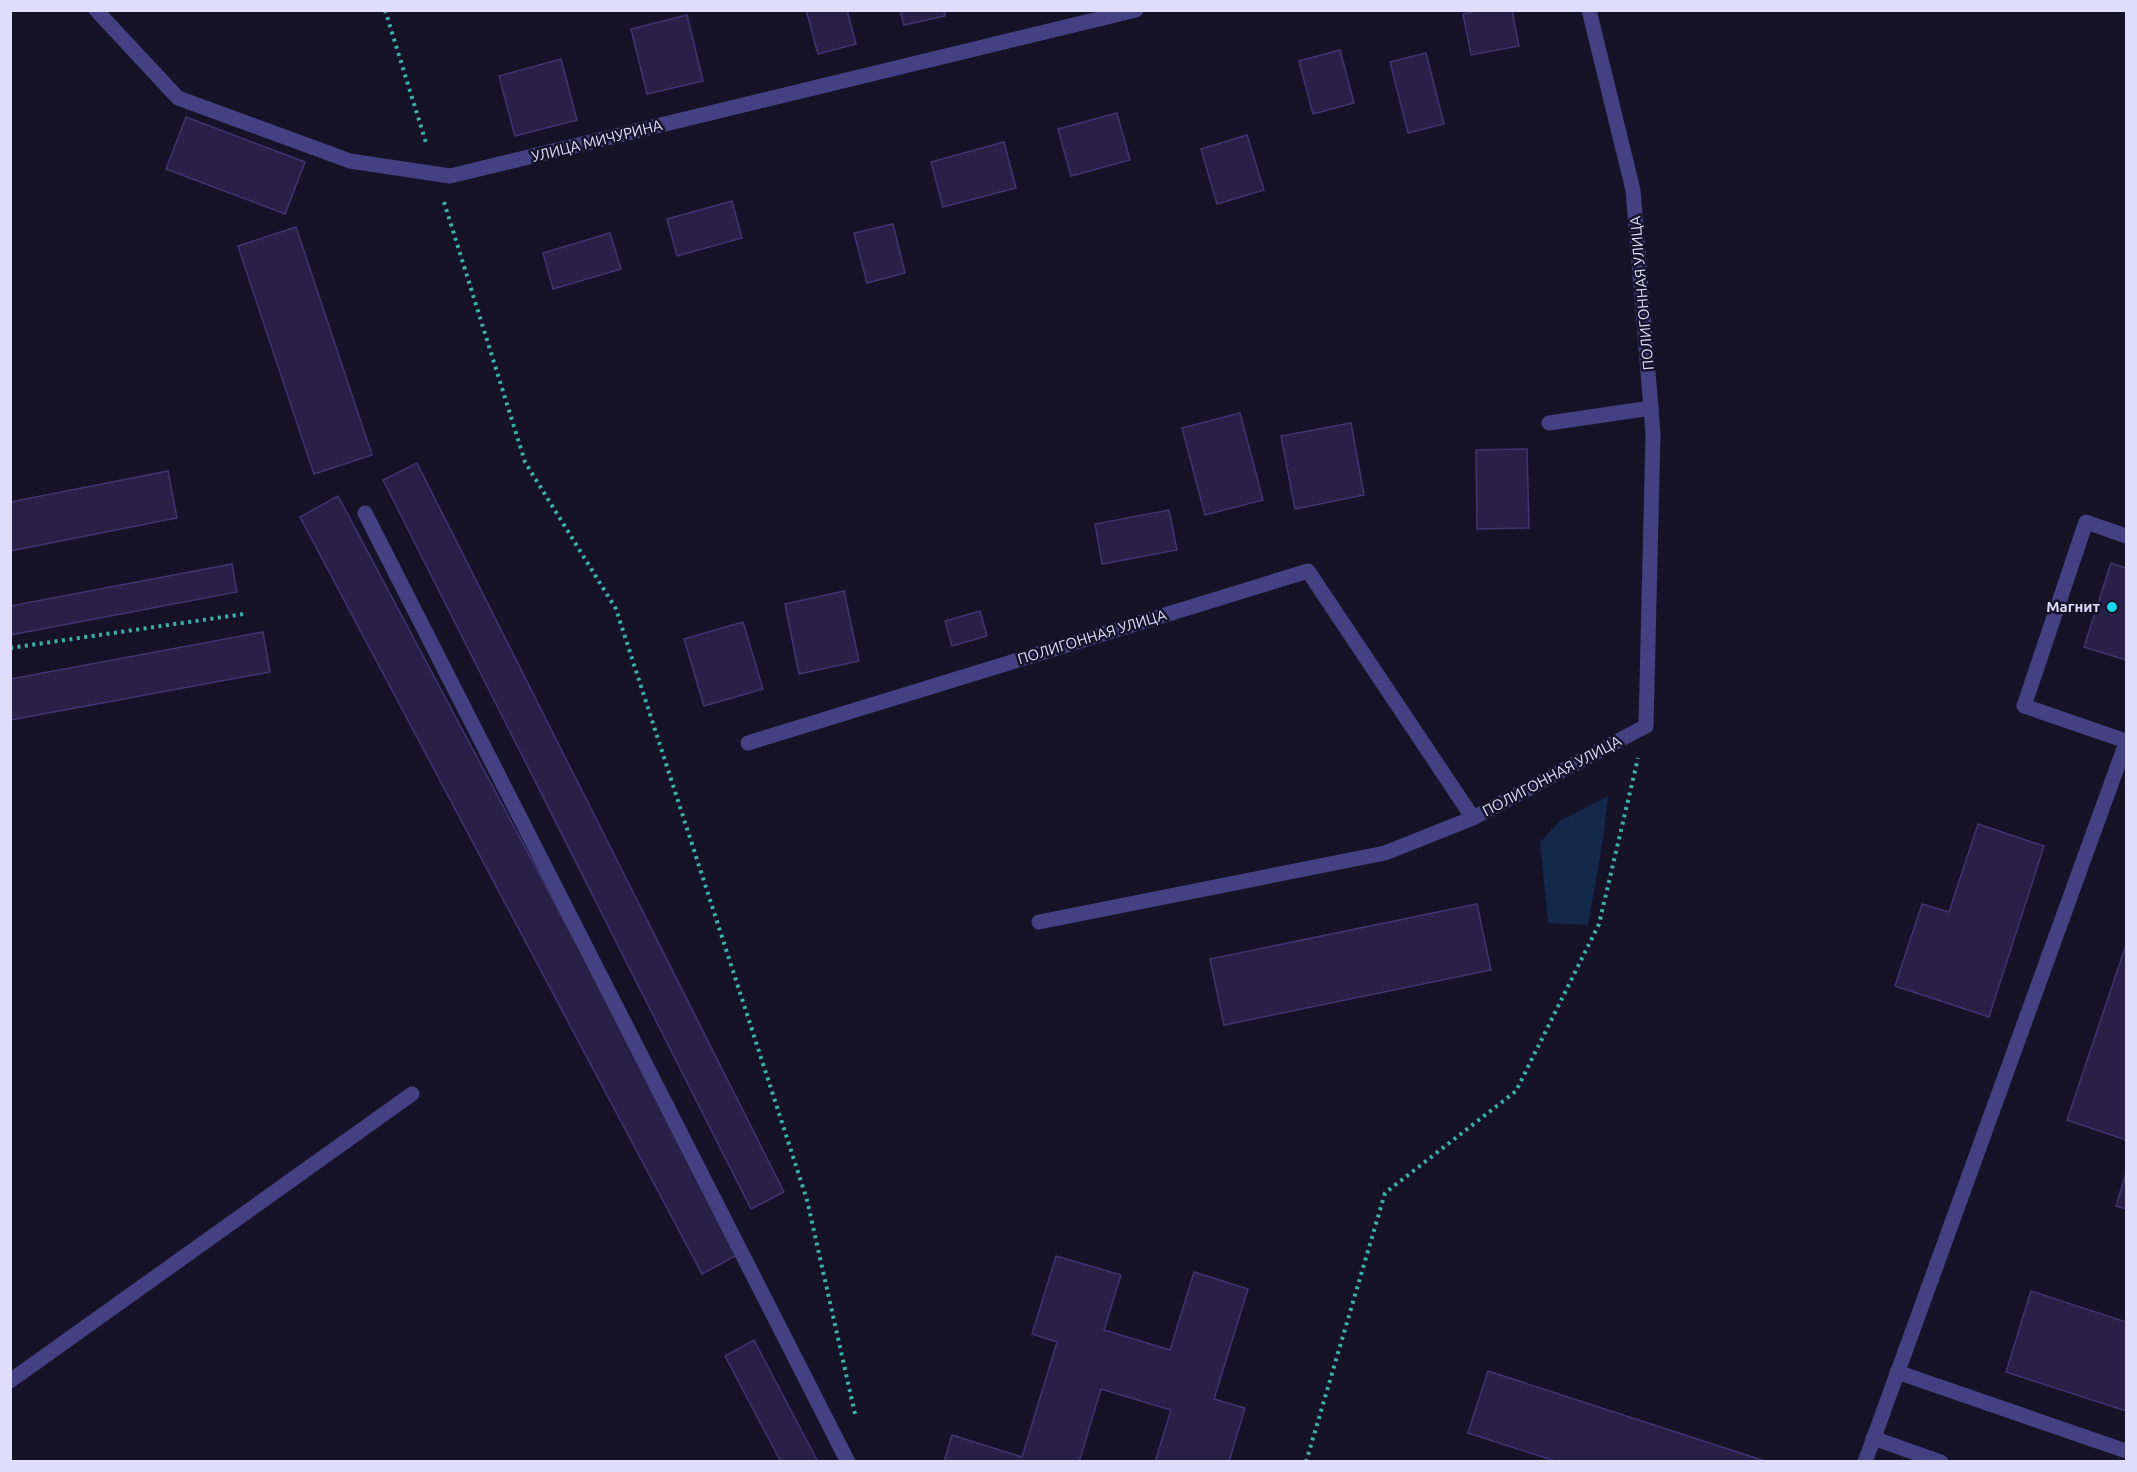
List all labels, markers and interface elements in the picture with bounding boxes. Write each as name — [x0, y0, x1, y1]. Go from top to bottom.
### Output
street label: УЛИЦА МИЧУРИНА — [530, 116, 664, 165]
street label: ПОЛИГОННАЯ УЛИЦА — [1626, 215, 1657, 371]
place label: Магнит — [2046, 598, 2100, 615]
marker: Магнит — [2105, 600, 2119, 614]
street label: ПОЛИГОННАЯ УЛИЦА — [1015, 606, 1169, 667]
street label: ПОЛИГОННАЯ УЛИЦА — [1479, 732, 1624, 819]

